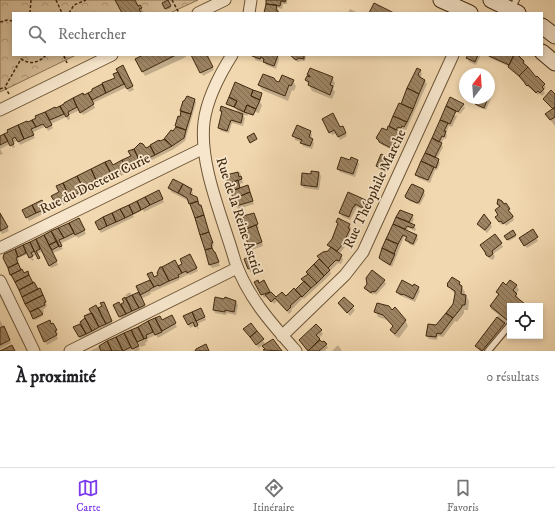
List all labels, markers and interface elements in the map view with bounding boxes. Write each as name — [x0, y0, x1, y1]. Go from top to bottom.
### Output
search box — [12, 12, 543, 56]
icon: search — [26, 23, 48, 45]
text: Rechercher — [58, 25, 126, 44]
north arrow — [459, 68, 495, 104]
street label: Rue Théophile Marche — [340, 126, 411, 251]
street label: Rue du Docteur Curie — [37, 149, 153, 219]
street label: Rue de la Reine Astrid — [212, 155, 266, 277]
map controls — [507, 303, 543, 339]
button: locate — [507, 303, 543, 339]
text: À proximité — [16, 366, 96, 388]
text: 0 résultats — [486, 369, 539, 385]
tab: Carte — [76, 477, 100, 515]
tab: Itinéraire — [253, 477, 294, 515]
tab: Favoris — [447, 477, 479, 515]

